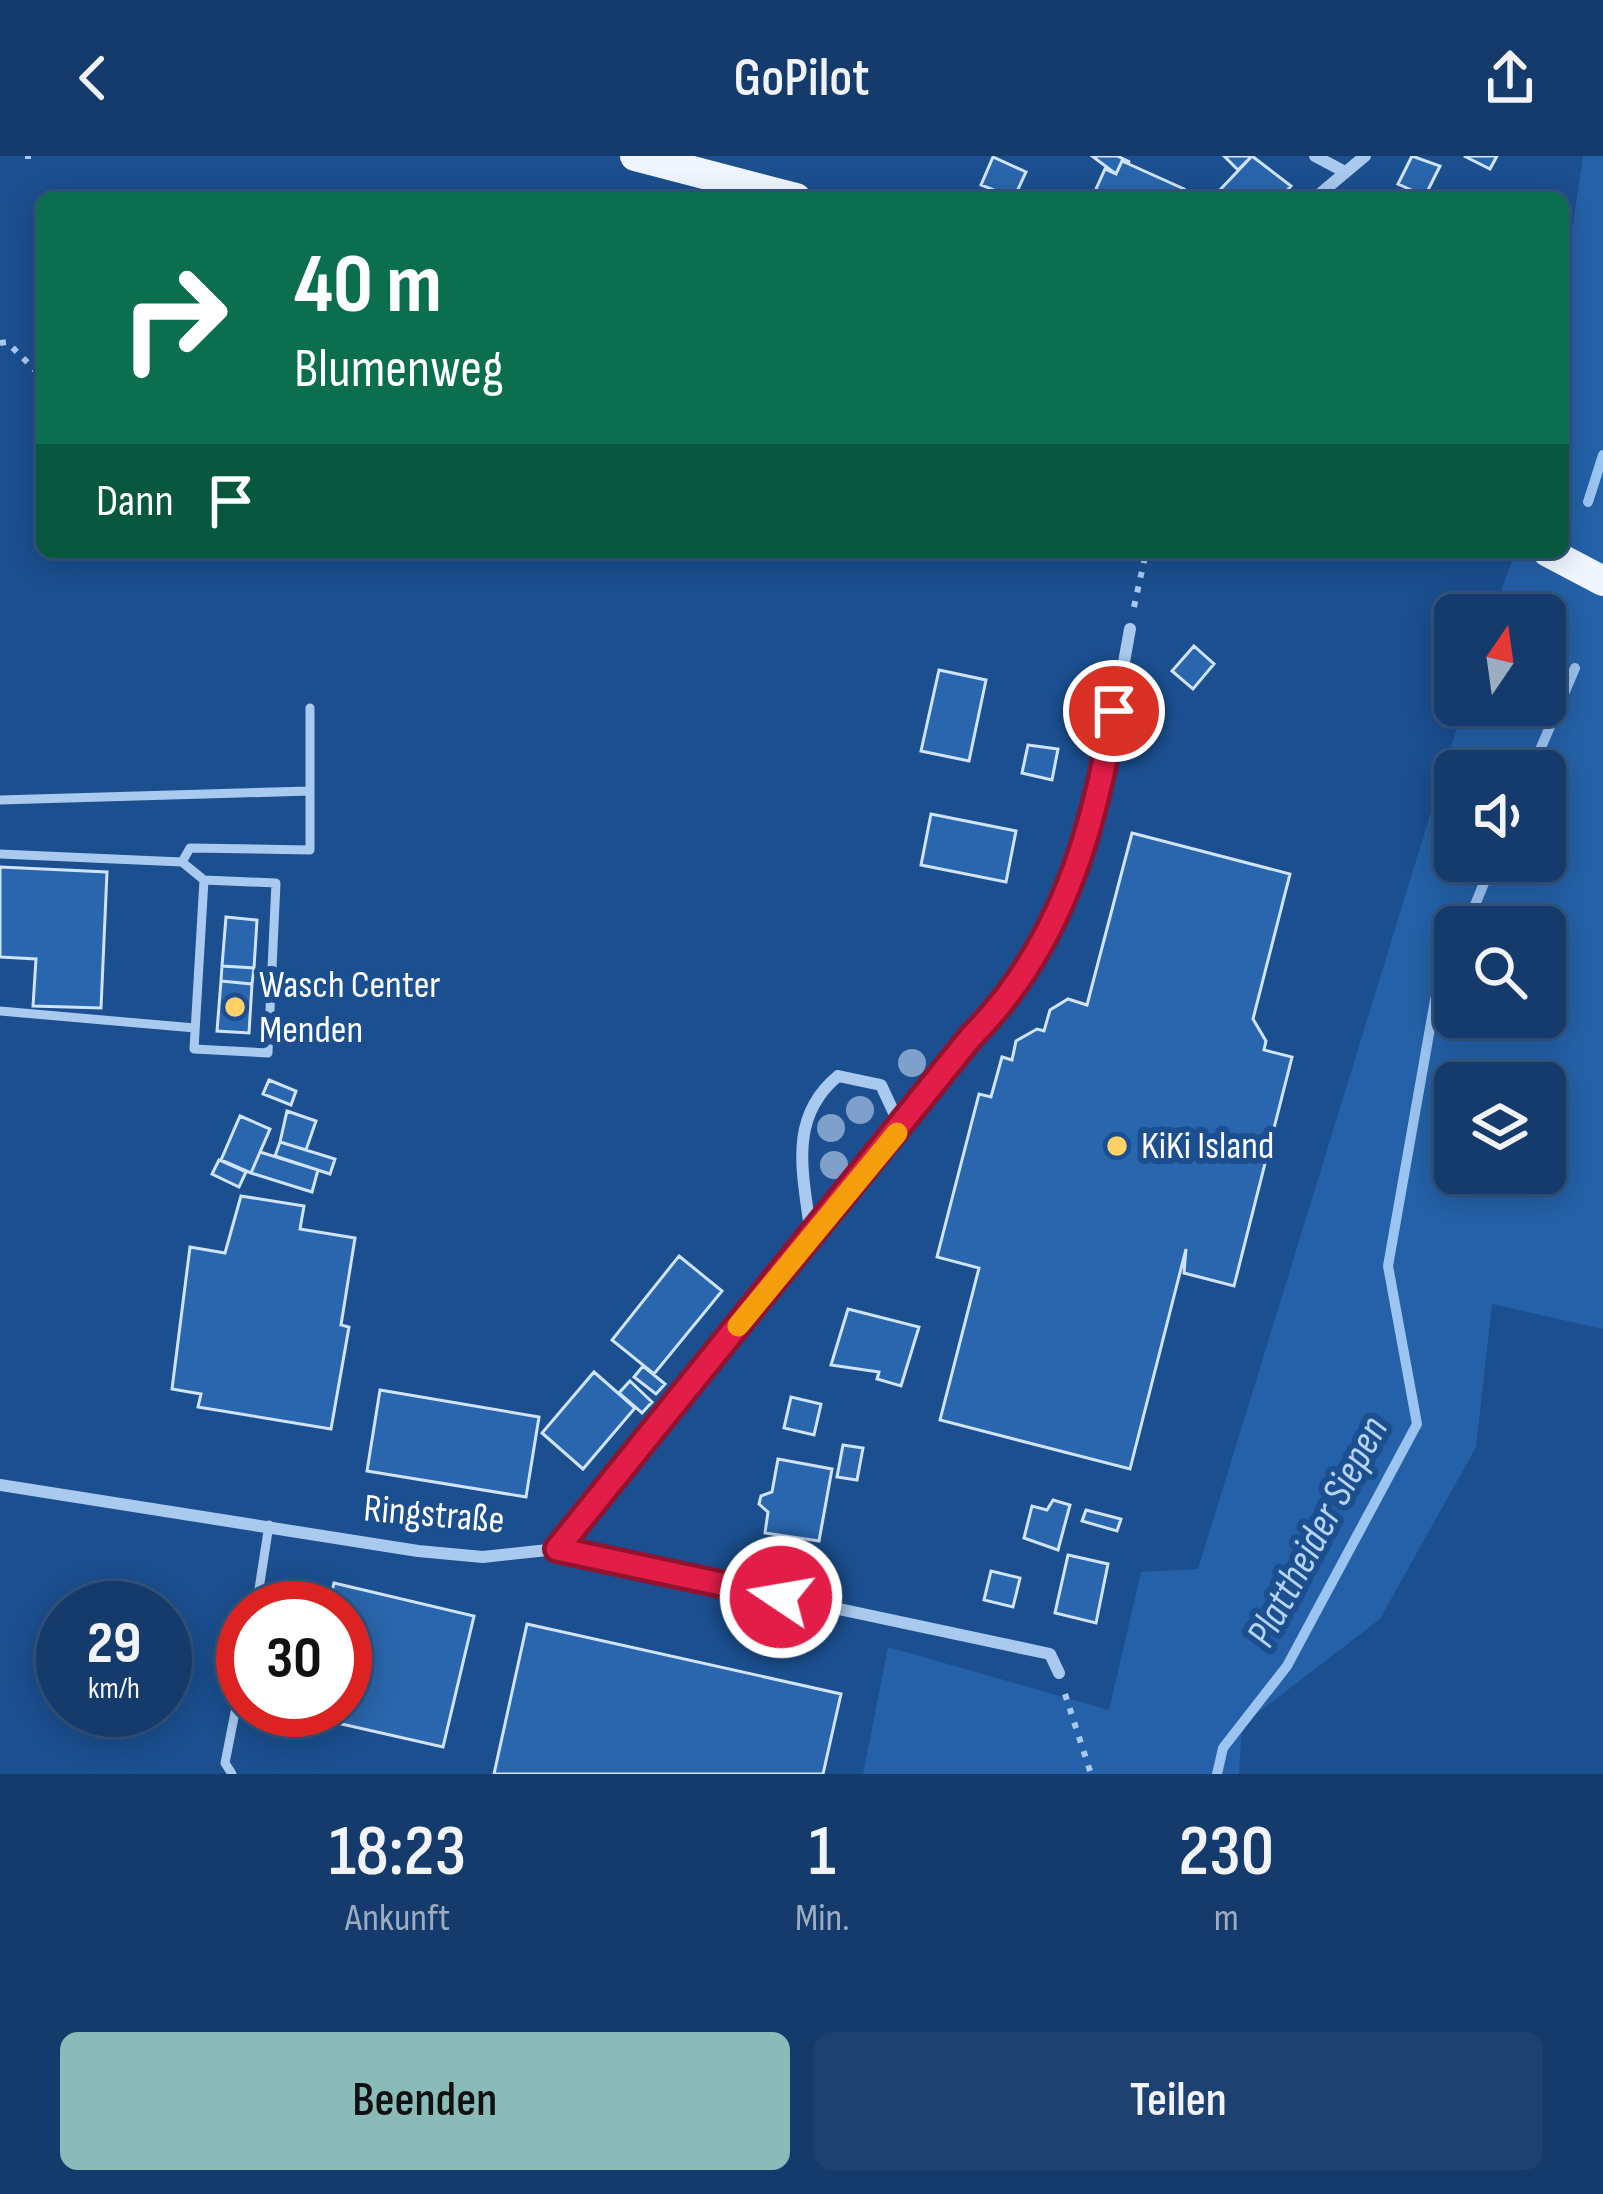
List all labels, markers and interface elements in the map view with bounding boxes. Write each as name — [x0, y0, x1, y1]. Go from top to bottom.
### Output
icon: back — [60, 45, 126, 111]
icon: share — [1477, 45, 1543, 111]
text: GoPilot — [733, 46, 870, 111]
text: 40 m — [294, 235, 442, 336]
icon: right — [96, 240, 252, 396]
text: Blumenweg — [294, 337, 503, 402]
icon: arrive — [198, 468, 264, 534]
text: Dann — [96, 474, 174, 529]
north arrow — [1434, 594, 1566, 726]
map controls — [1434, 594, 1566, 1194]
pin — [1063, 660, 1165, 762]
icon: arrive — [1081, 678, 1147, 744]
button: sound — [1434, 750, 1566, 882]
button: search — [1434, 906, 1566, 1038]
place label: Wasch Center Menden — [259, 962, 441, 1054]
marker: Wasch Center Menden — [222, 994, 248, 1020]
button: layers — [1434, 1062, 1566, 1194]
place label: KiKi Island — [1141, 1123, 1274, 1170]
marker: KiKi Island — [1104, 1133, 1130, 1159]
water label: Plattheider Siepen — [1236, 1408, 1400, 1656]
street label: Ringstraße — [362, 1485, 506, 1545]
position arrow — [718, 1534, 844, 1660]
speed limit sign: 30 — [216, 1581, 372, 1737]
text: 29 — [87, 1608, 141, 1680]
text: km/h — [88, 1671, 140, 1707]
text: 18:23 — [329, 1809, 466, 1896]
text: 1 — [809, 1809, 836, 1896]
text: 230 — [1178, 1809, 1274, 1896]
text: Ankunft — [345, 1895, 450, 1942]
text: Min. — [795, 1895, 850, 1942]
text: m — [1214, 1895, 1239, 1942]
button: Beenden — [60, 2032, 790, 2170]
button: Teilen — [814, 2032, 1543, 2170]

